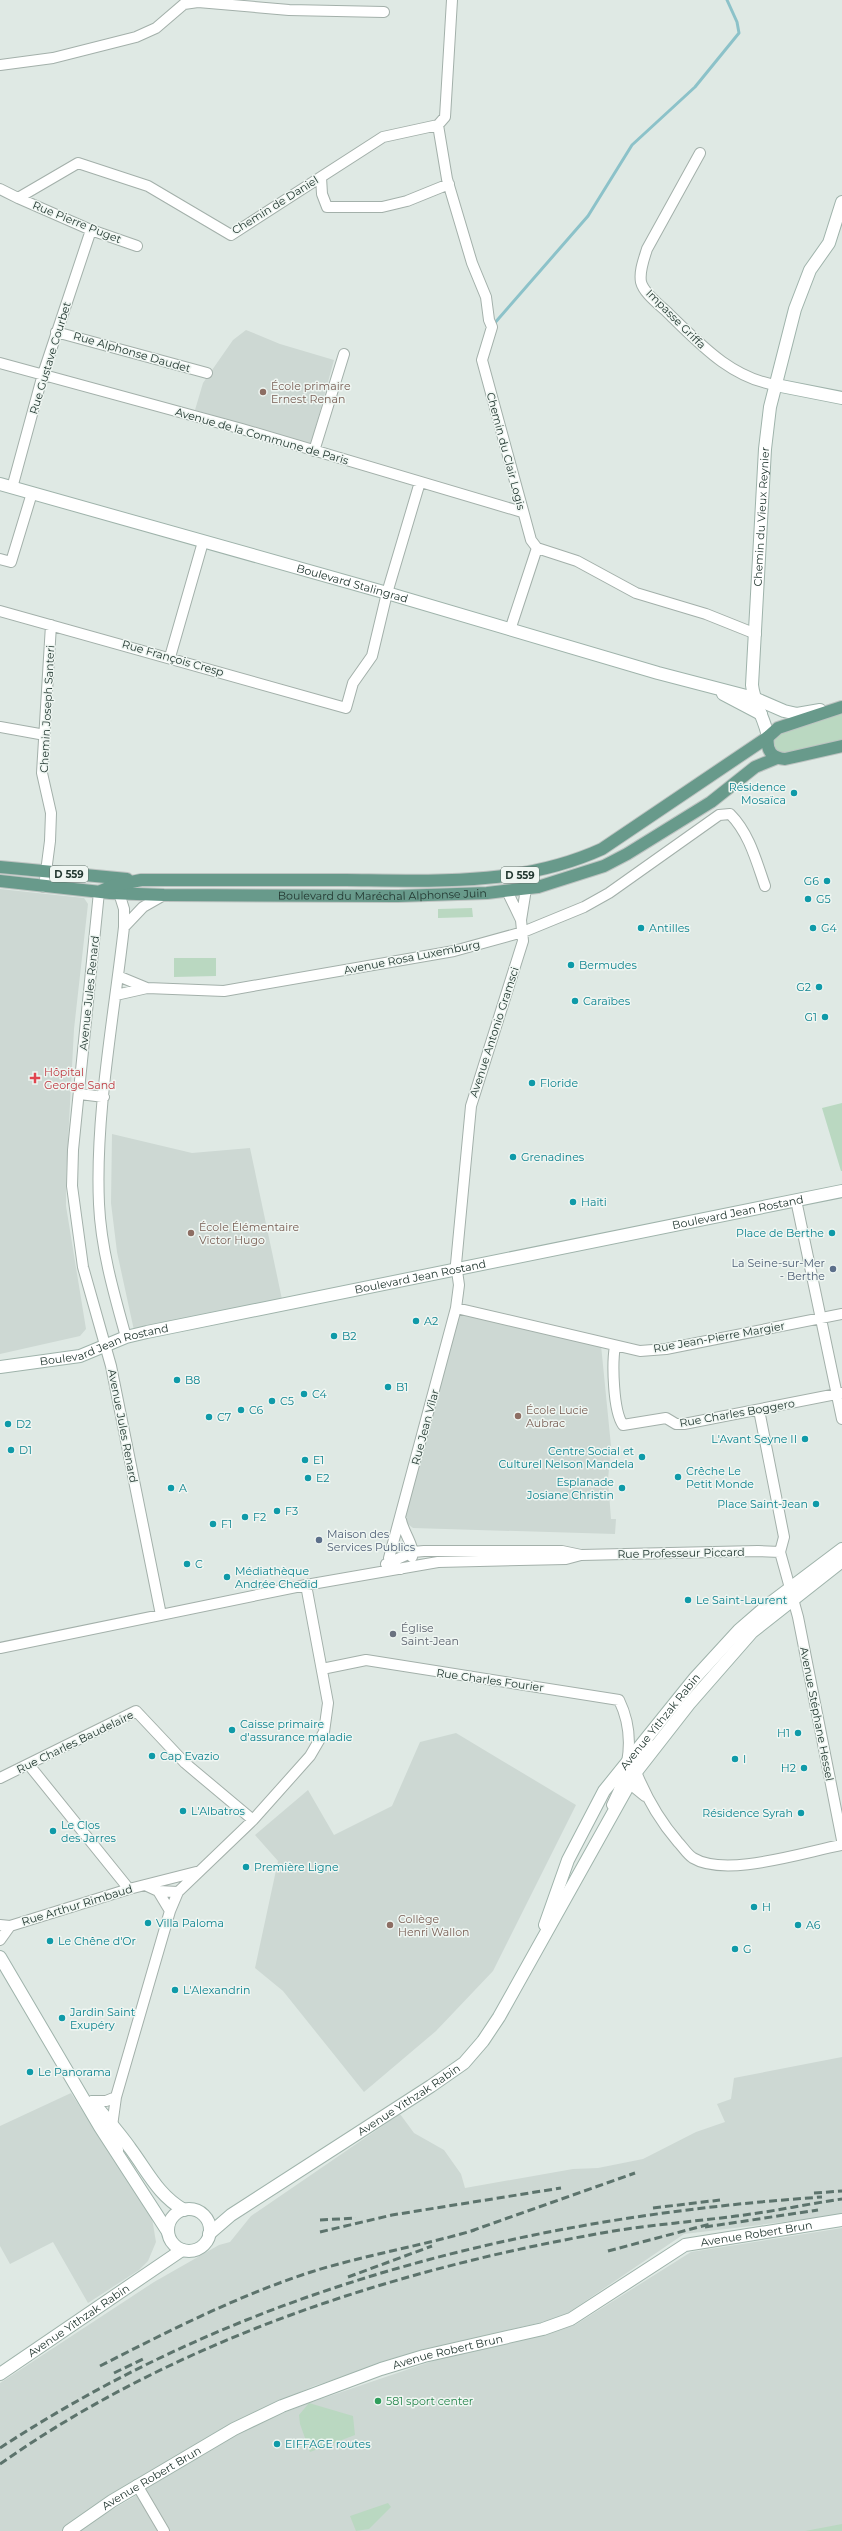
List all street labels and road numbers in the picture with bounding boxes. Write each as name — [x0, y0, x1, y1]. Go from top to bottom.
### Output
street label: Chemin de Daniel — [229, 173, 321, 237]
street label: Rue Pierre Puget — [31, 198, 124, 246]
street label: Impasse Griffa — [643, 286, 709, 352]
street label: Rue Gustave Courbet — [26, 300, 74, 416]
street label: Rue Alphonse Daudet — [72, 329, 193, 376]
street label: Chemin du Clair Logis — [484, 391, 529, 512]
street label: Avenue de la Commune de Paris — [174, 405, 351, 468]
street label: Chemin du Vieux Reynier — [750, 447, 772, 587]
street label: Boulevard Stalingrad — [295, 561, 410, 606]
street label: Rue François Cresp — [120, 637, 226, 679]
street label: Chemin Joseph Santeri — [37, 645, 57, 773]
road number: D 559 — [50, 866, 88, 882]
road number: D 559 — [501, 867, 539, 883]
street label: Boulevard du Maréchal Alphonse Juin — [278, 886, 487, 903]
street label: Avenue Jules Renard — [76, 935, 102, 1051]
street label: Avenue Rosa Luxemburg — [343, 937, 481, 977]
street label: Avenue Antonio Gramsci — [466, 965, 522, 1099]
street label: Boulevard Jean Rostand — [671, 1192, 805, 1232]
street label: Boulevard Jean Rostand — [353, 1256, 487, 1297]
street label: Rue Jean-Pierre Margier — [652, 1319, 786, 1355]
street label: Boulevard Jean Rostand — [39, 1321, 170, 1368]
street label: Avenue Jules Renard — [105, 1368, 141, 1484]
street label: Rue Jean Vilar — [408, 1388, 442, 1466]
street label: Rue Charles Boggero — [678, 1396, 796, 1430]
street label: Rue Professeur Piccard — [617, 1545, 745, 1561]
street label: Avenue Stéphane Hessel — [797, 1646, 837, 1782]
street label: Rue Charles Fourier — [435, 1666, 545, 1694]
street label: Avenue Yithzak Rabin — [617, 1670, 703, 1773]
street label: Rue Charles Baudelaire — [14, 1707, 136, 1776]
street label: Rue Arthur Rimbaud — [20, 1881, 134, 1929]
street label: Avenue Yithzak Rabin — [355, 2061, 463, 2139]
street label: Avenue Robert Brun — [700, 2218, 813, 2249]
street label: Avenue Yithzak Rabin — [25, 2281, 132, 2360]
street label: Avenue Robert Brun — [391, 2331, 504, 2372]
street label: Avenue Robert Brun — [99, 2443, 203, 2513]

